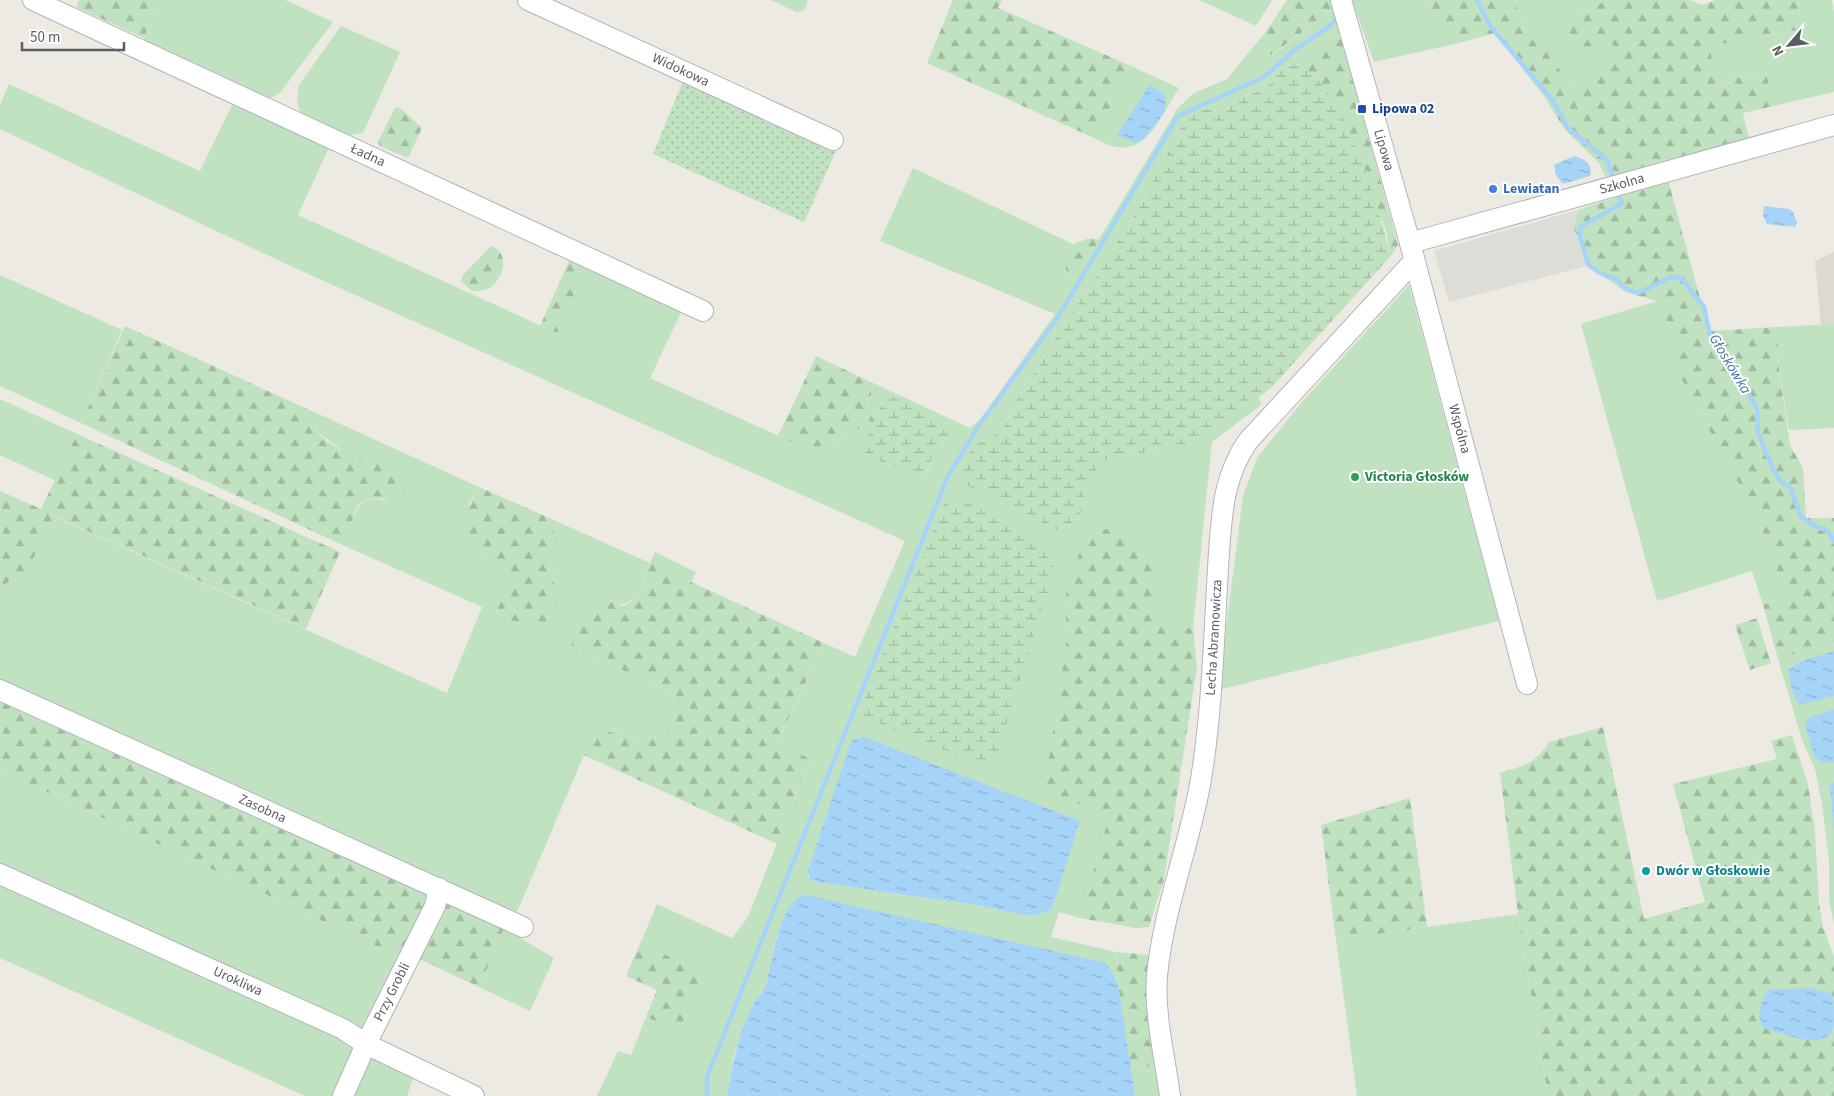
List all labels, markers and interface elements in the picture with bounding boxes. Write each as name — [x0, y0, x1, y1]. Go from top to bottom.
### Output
scale bar — [22, 20, 125, 52]
north arrow — [1764, 20, 1814, 70]
text: 50 m — [30, 27, 60, 48]
text: N — [1767, 42, 1789, 59]
street label: Widokowa — [649, 48, 713, 92]
place label: Lipowa 02 — [1372, 99, 1434, 119]
marker: Lipowa 02 — [1356, 103, 1368, 115]
street label: Lipowa — [1368, 127, 1399, 173]
street label: Ładna — [346, 138, 388, 172]
street label: Szkolna — [1597, 168, 1647, 200]
place label: Lewiatan — [1503, 179, 1560, 199]
marker: Lewiatan — [1487, 183, 1499, 195]
water label: Głoskówka — [1704, 330, 1756, 398]
street label: Wspólna — [1443, 402, 1475, 456]
place label: Victoria Głosków — [1364, 467, 1469, 487]
marker: Victoria Głosków — [1349, 471, 1361, 483]
street label: Lecha Abramowicza — [1201, 579, 1227, 696]
street label: Zasobna — [235, 789, 289, 828]
place label: Dwór w Głoskowie — [1656, 861, 1770, 881]
marker: Dwór w Głoskowie — [1640, 865, 1652, 877]
street label: Przy Grobli — [369, 959, 415, 1025]
street label: Urokliwa — [210, 962, 266, 1001]

